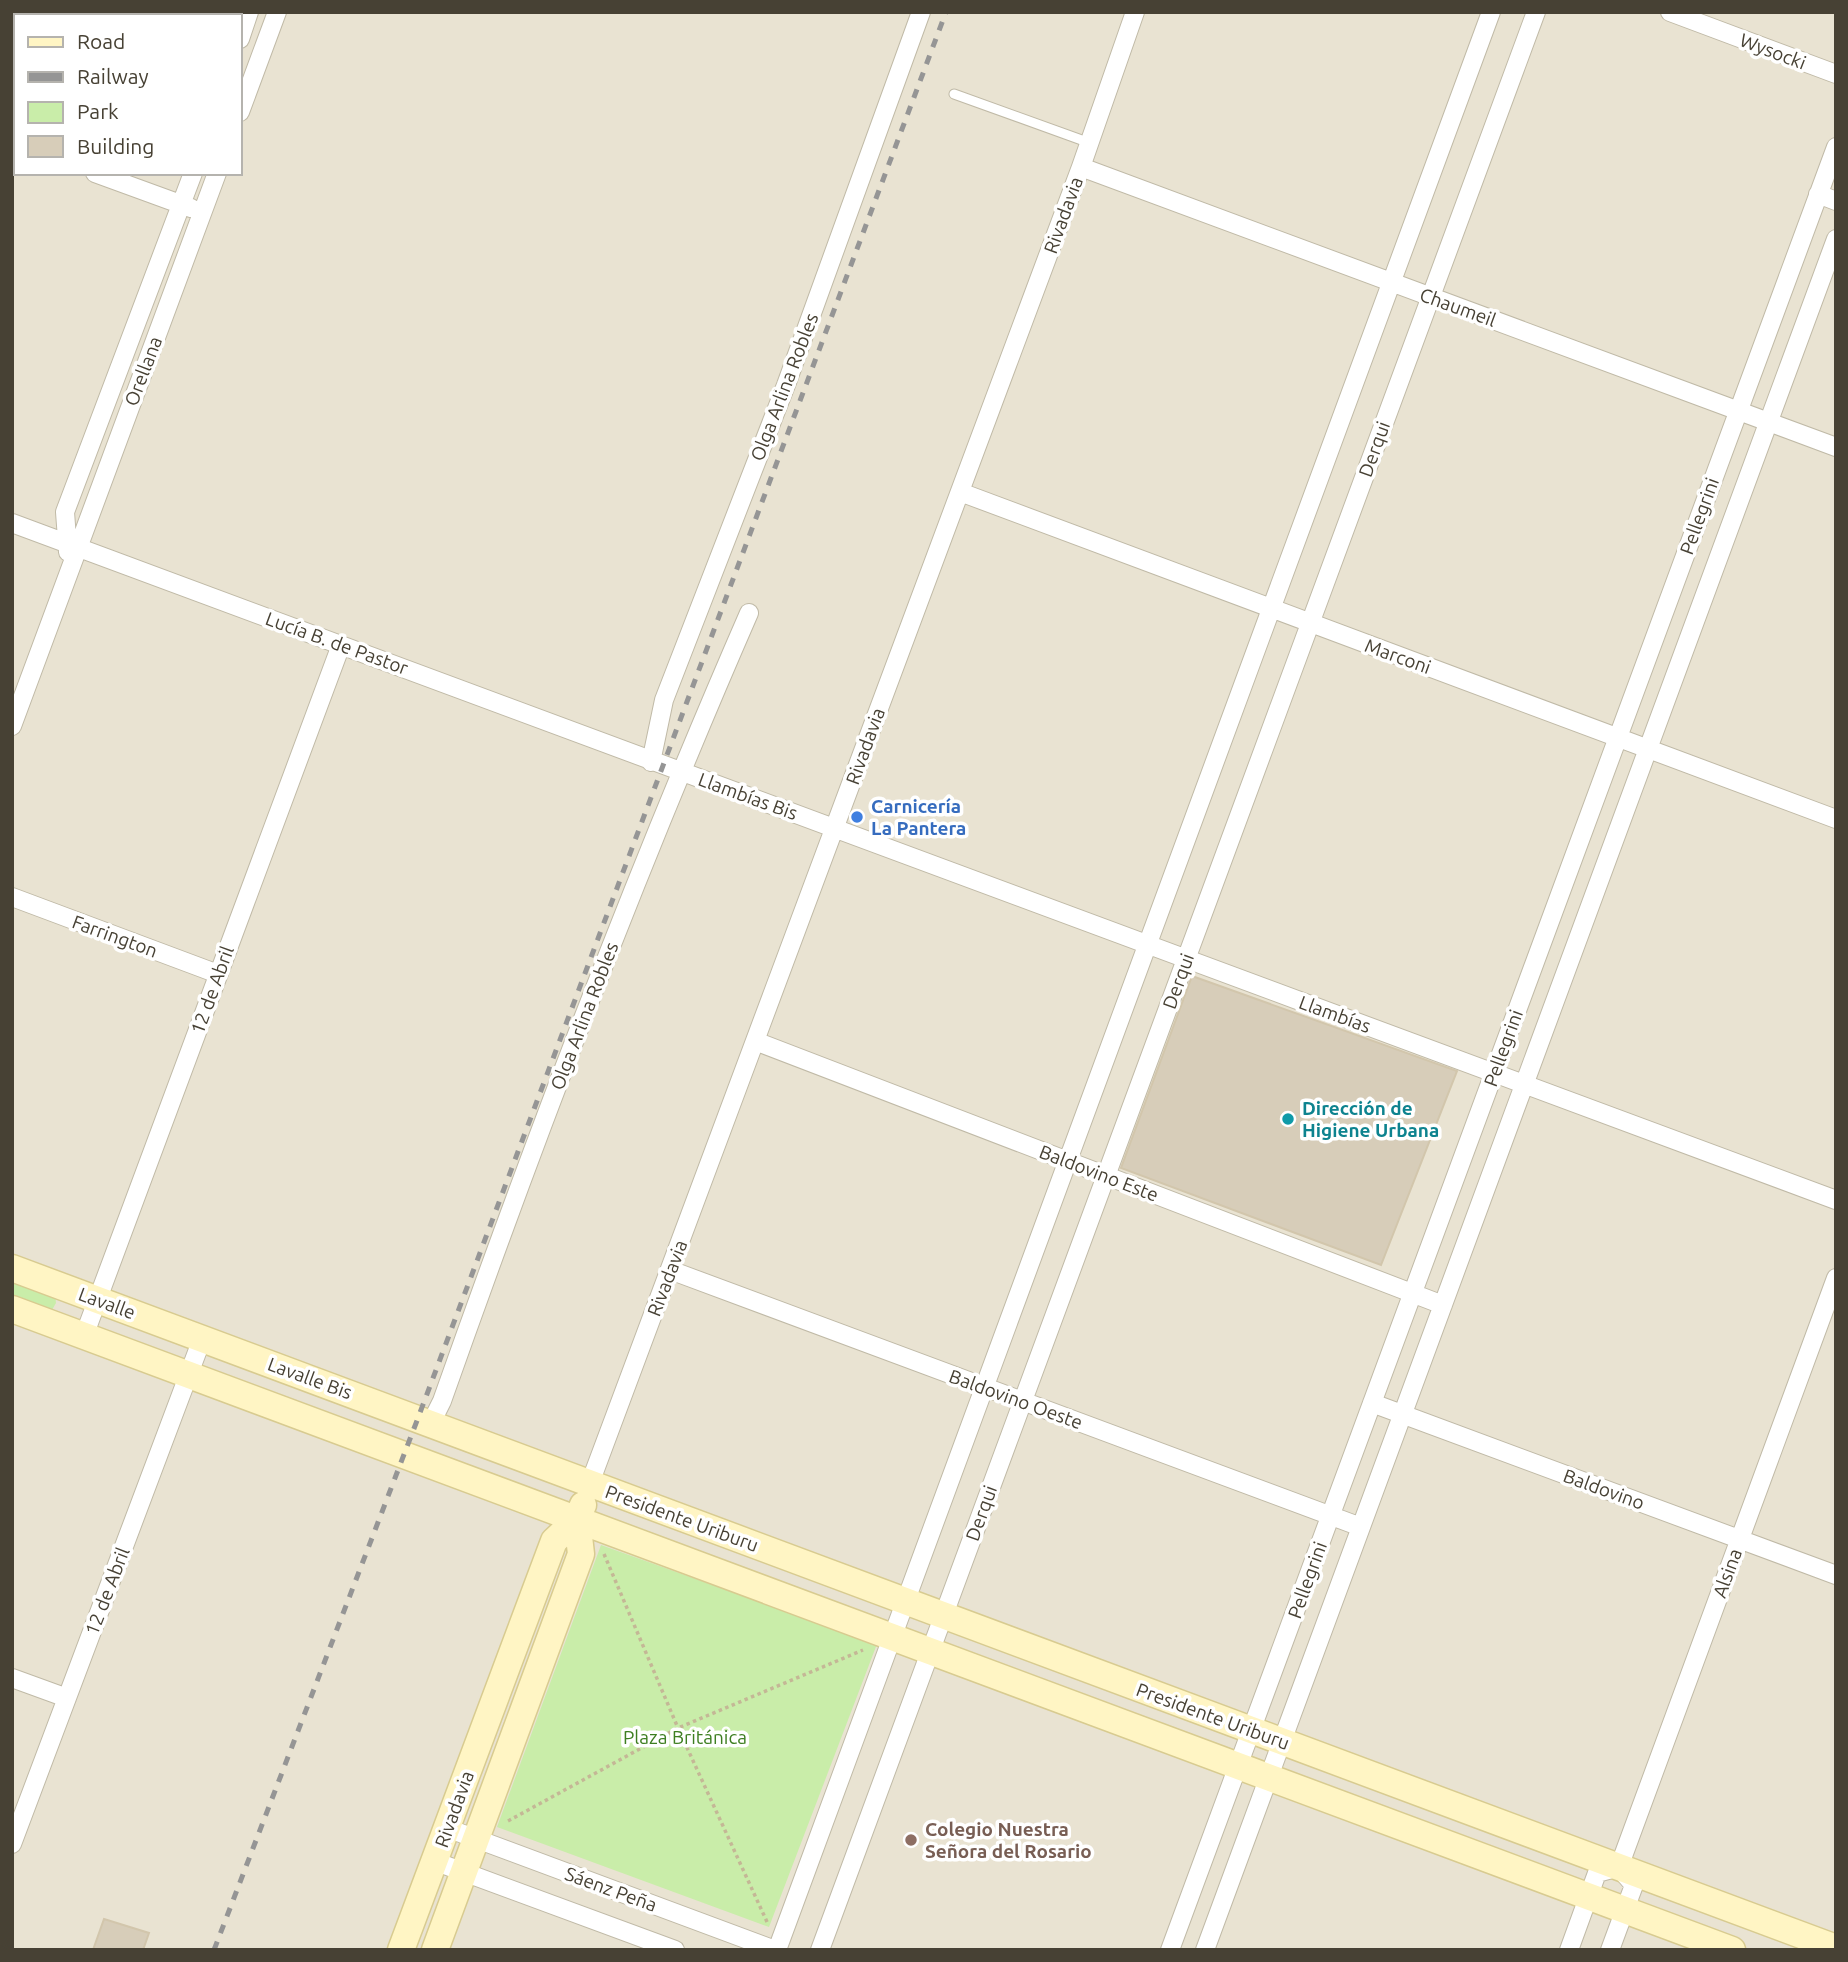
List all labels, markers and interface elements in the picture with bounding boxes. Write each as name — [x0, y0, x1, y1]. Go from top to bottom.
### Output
legend — [14, 14, 242, 175]
street label: Wysocki — [1737, 28, 1809, 74]
text: Road — [77, 29, 125, 53]
text: Railway — [77, 64, 149, 88]
text: Park — [77, 99, 119, 123]
text: Building — [77, 134, 154, 158]
street label: Rivadavia — [1039, 174, 1087, 256]
street label: Chaumeil — [1417, 283, 1499, 331]
street label: Olga Arlina Robles — [746, 310, 822, 464]
street label: Orellana — [120, 333, 166, 409]
street label: Derqui — [1354, 418, 1394, 480]
street label: Pellegrini — [1675, 475, 1723, 557]
street label: Lucía B. de Pastor — [263, 607, 411, 679]
street label: Marconi — [1362, 634, 1434, 678]
street label: Rivadavia — [841, 705, 889, 787]
street label: Llambías Bis — [695, 768, 801, 824]
place label: Carnicería La Pantera — [871, 795, 966, 839]
marker: Carnicería La Pantera — [849, 809, 865, 825]
street label: Farrington — [69, 910, 161, 962]
street label: Olga Arlina Robles — [546, 939, 622, 1093]
street label: 12 de Abril — [186, 943, 238, 1037]
street label: Derqui — [1158, 950, 1198, 1012]
street label: Llambías — [1296, 991, 1374, 1037]
street label: Pellegrini — [1479, 1007, 1527, 1089]
place label: Dirección de Higiene Urbana — [1302, 1097, 1439, 1141]
marker: Dirección de Higiene Urbana — [1280, 1111, 1296, 1127]
street label: Baldovino Este — [1036, 1140, 1162, 1206]
street label: Rivadavia — [642, 1237, 692, 1319]
street label: Lavalle — [76, 1283, 138, 1323]
street label: Lavalle Bis — [265, 1353, 355, 1403]
street label: Baldovino Oeste — [946, 1365, 1086, 1433]
street label: Baldovino — [1560, 1464, 1648, 1514]
street label: Presidente Uriburu — [602, 1480, 762, 1556]
street label: Derqui — [961, 1482, 1001, 1544]
street label: Pellegrini — [1283, 1539, 1331, 1621]
street label: 12 de Abril — [80, 1544, 134, 1638]
street label: Alsina — [1708, 1545, 1746, 1601]
street label: Presidente Uriburu — [1133, 1678, 1293, 1754]
park label: Plaza Británica — [623, 1726, 747, 1748]
street label: Rivadavia — [430, 1768, 478, 1850]
place label: Colegio Nuestra Señora del Rosario — [925, 1818, 1092, 1862]
marker: Colegio Nuestra Señora del Rosario — [903, 1832, 919, 1848]
street label: Sáenz Peña — [562, 1862, 660, 1916]

